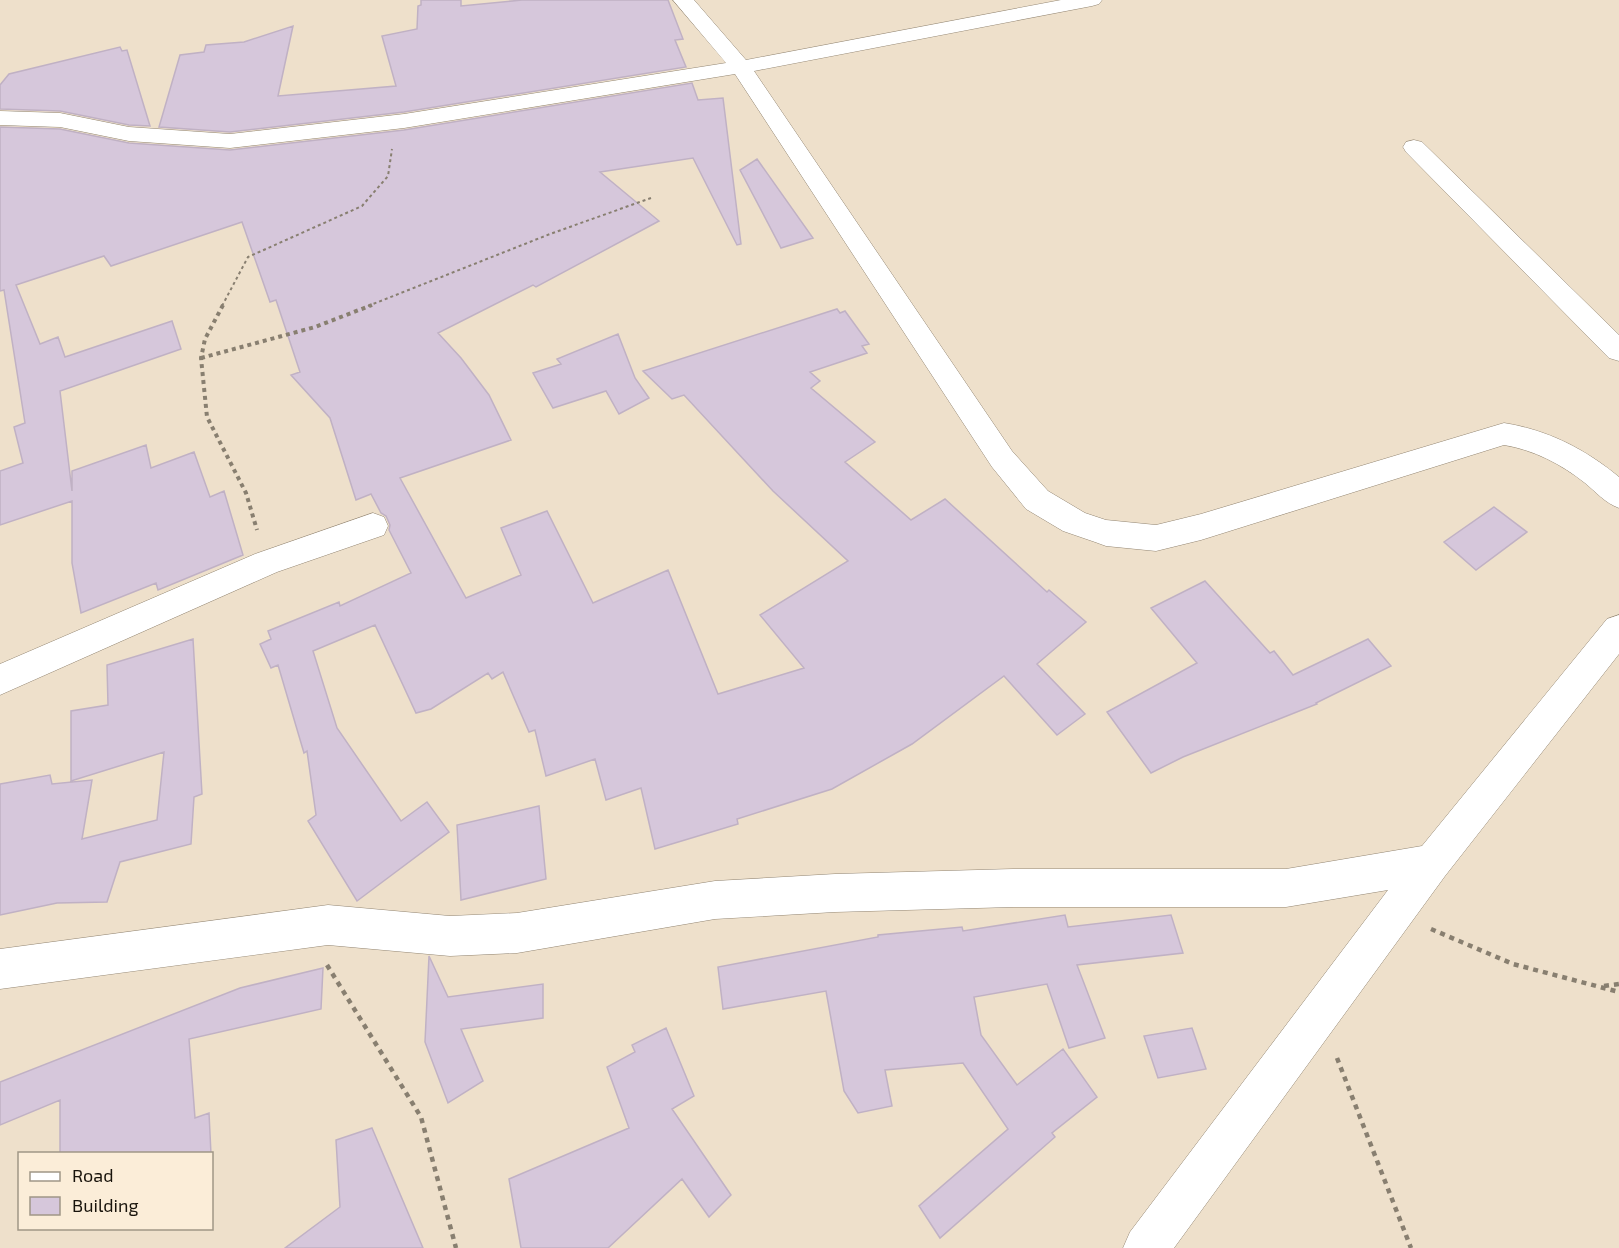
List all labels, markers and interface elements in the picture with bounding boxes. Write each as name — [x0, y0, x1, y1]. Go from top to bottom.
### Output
legend — [18, 1152, 213, 1230]
text: Road — [72, 1164, 113, 1186]
text: Building — [72, 1194, 139, 1216]

